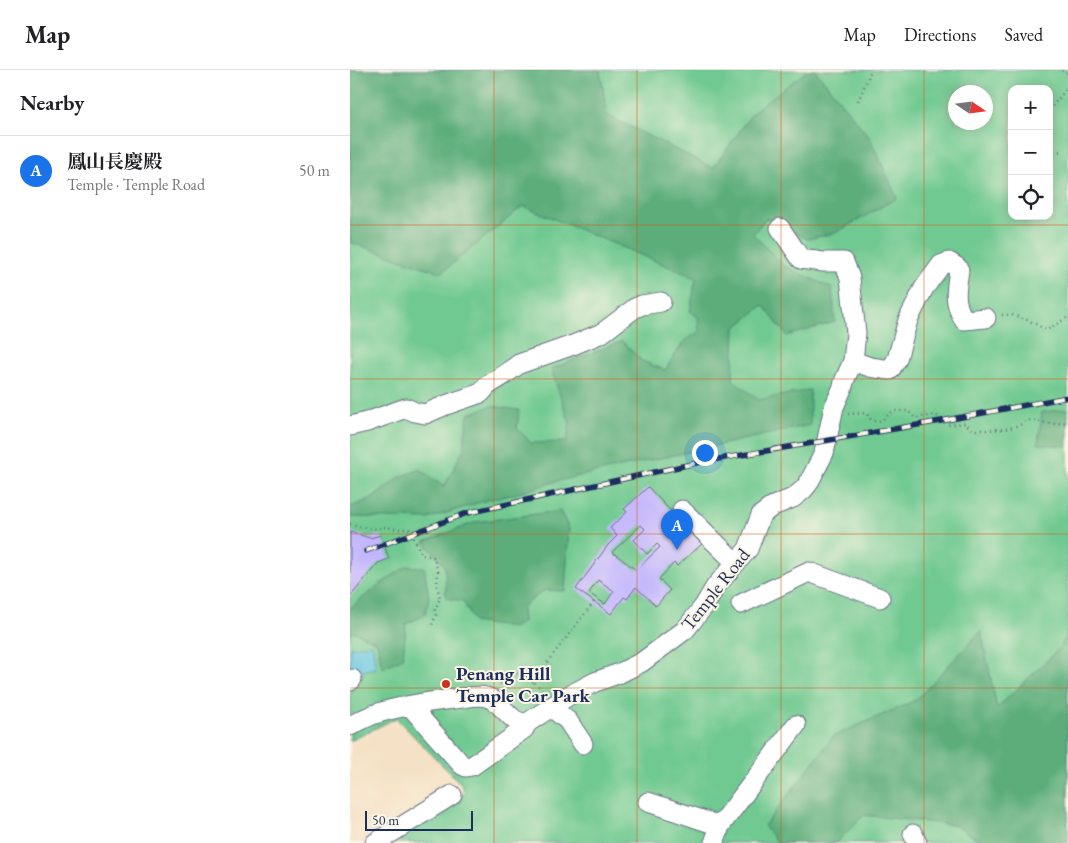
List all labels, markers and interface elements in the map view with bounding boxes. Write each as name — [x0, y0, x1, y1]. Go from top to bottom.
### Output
text: Map — [25, 19, 70, 50]
text: Map — [844, 23, 876, 46]
text: Directions — [904, 23, 976, 46]
text: Saved — [1004, 23, 1043, 46]
north arrow — [948, 85, 993, 130]
map controls — [1008, 85, 1053, 220]
button: + — [1008, 85, 1053, 130]
text: Nearby — [20, 89, 84, 116]
button: − — [1008, 130, 1053, 175]
text: 鳳山長慶殿 — [67, 149, 162, 174]
text: A — [30, 160, 42, 181]
text: 50 m — [299, 160, 330, 181]
text: Temple · Temple Road — [67, 174, 205, 195]
button: locate — [1008, 175, 1053, 220]
your location — [692, 440, 718, 466]
pin: A — [661, 509, 693, 550]
street label: Temple Road — [675, 543, 756, 636]
place label: Penang Hill Temple Car Park — [456, 661, 591, 708]
marker: Penang Hill Temple Car Park — [440, 678, 452, 690]
scale bar — [365, 808, 472, 831]
text: 50 m — [372, 811, 399, 829]

